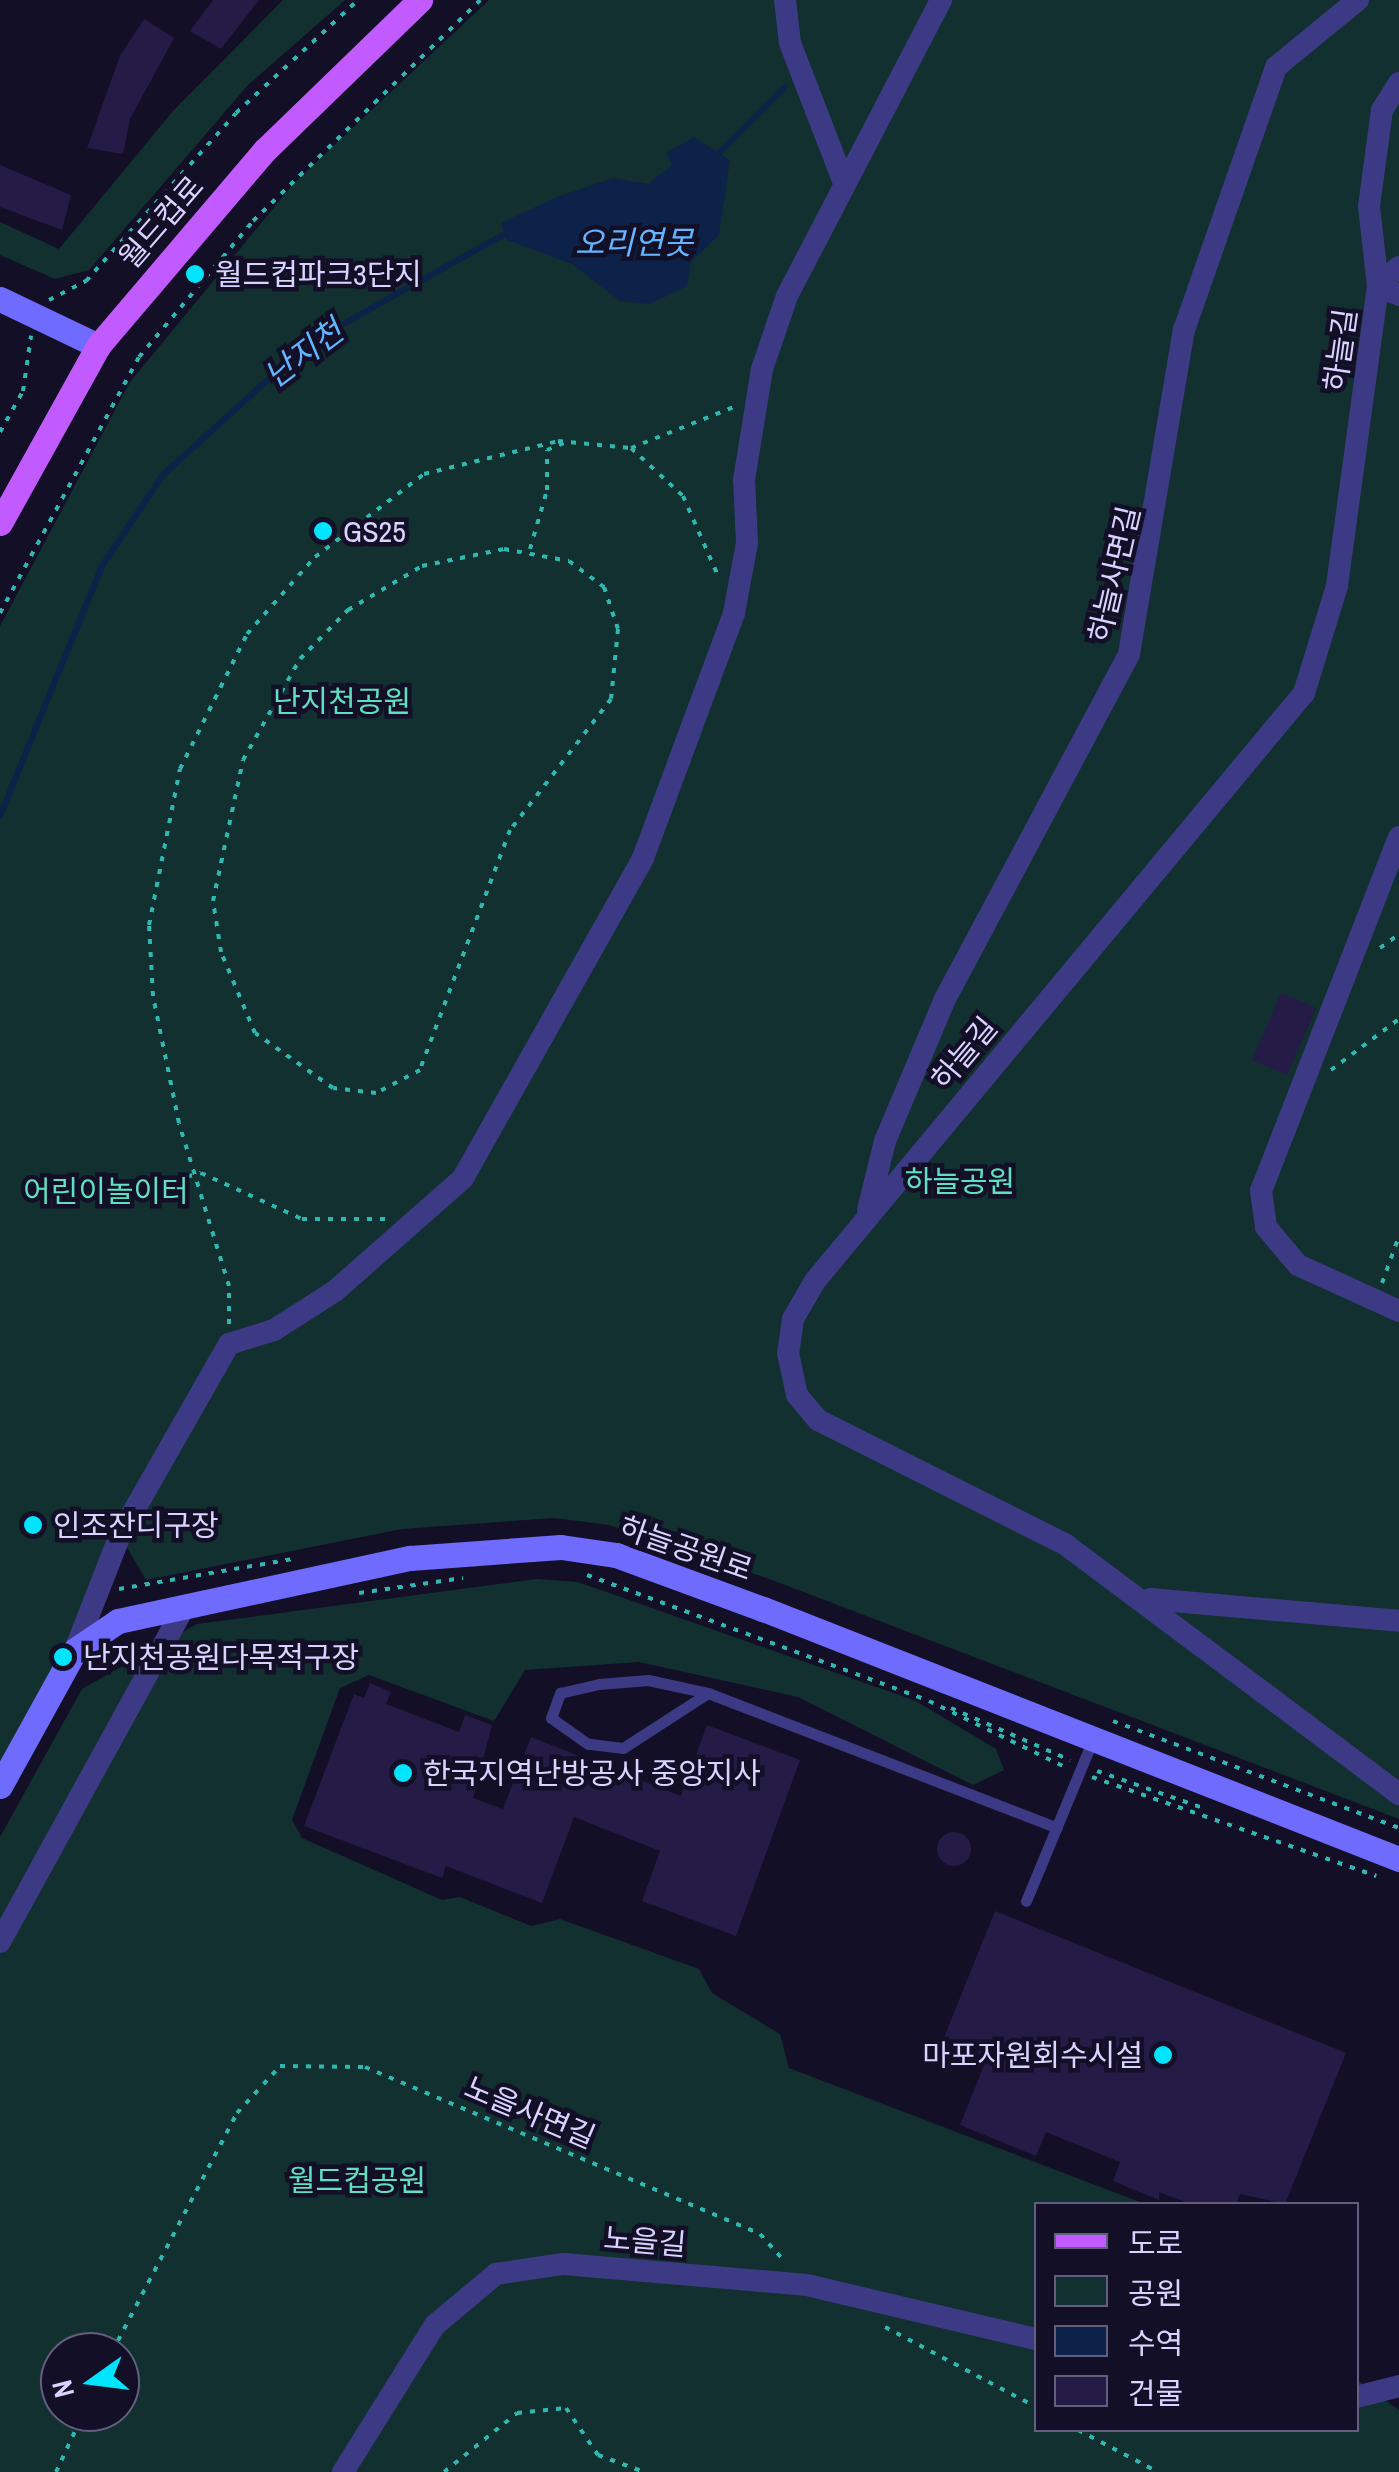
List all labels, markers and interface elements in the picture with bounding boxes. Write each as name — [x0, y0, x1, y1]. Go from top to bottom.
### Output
street label: 월드컵로 — [111, 169, 211, 275]
water label: 오리연못 — [575, 224, 693, 262]
place label: 월드컵파크3단지 — [215, 256, 422, 292]
marker: 월드컵파크3단지 — [184, 263, 206, 285]
street label: 하늘길 — [1316, 306, 1364, 394]
water label: 난지천 — [257, 312, 351, 396]
street label: 하늘사면길 — [1081, 503, 1147, 645]
place label: GS25 — [343, 513, 406, 549]
marker: GS25 — [312, 520, 334, 542]
park label: 난지천공원 — [273, 683, 411, 719]
street label: 하늘길 — [924, 1010, 1004, 1096]
park label: 하늘공원 — [905, 1163, 1015, 1199]
park label: 어린이놀이터 — [23, 1173, 189, 1209]
place label: 인조잔디구장 — [53, 1507, 219, 1543]
street label: 하늘공원로 — [615, 1509, 757, 1587]
marker: 인조잔디구장 — [22, 1514, 44, 1536]
place label: 난지천공원다목적구장 — [83, 1639, 359, 1675]
marker: 난지천공원다목적구장 — [52, 1646, 74, 1668]
place label: 한국지역난방공사 중앙지사 — [423, 1755, 761, 1791]
marker: 한국지역난방공사 중앙지사 — [392, 1762, 414, 1784]
place label: 마포자원회수시설 — [922, 2037, 1143, 2073]
marker: 마포자원회수시설 — [1152, 2044, 1174, 2066]
street label: 노을사면길 — [459, 2068, 601, 2156]
park label: 월드컵공원 — [288, 2162, 426, 2198]
legend — [1034, 2202, 1359, 2432]
street label: 노을길 — [602, 2219, 688, 2263]
text: 도로 — [1128, 2223, 1183, 2263]
text: 공원 — [1128, 2273, 1183, 2313]
text: 수역 — [1128, 2323, 1183, 2363]
north arrow — [40, 2332, 140, 2432]
text: 건물 — [1128, 2373, 1183, 2413]
text: N — [42, 2376, 83, 2401]

